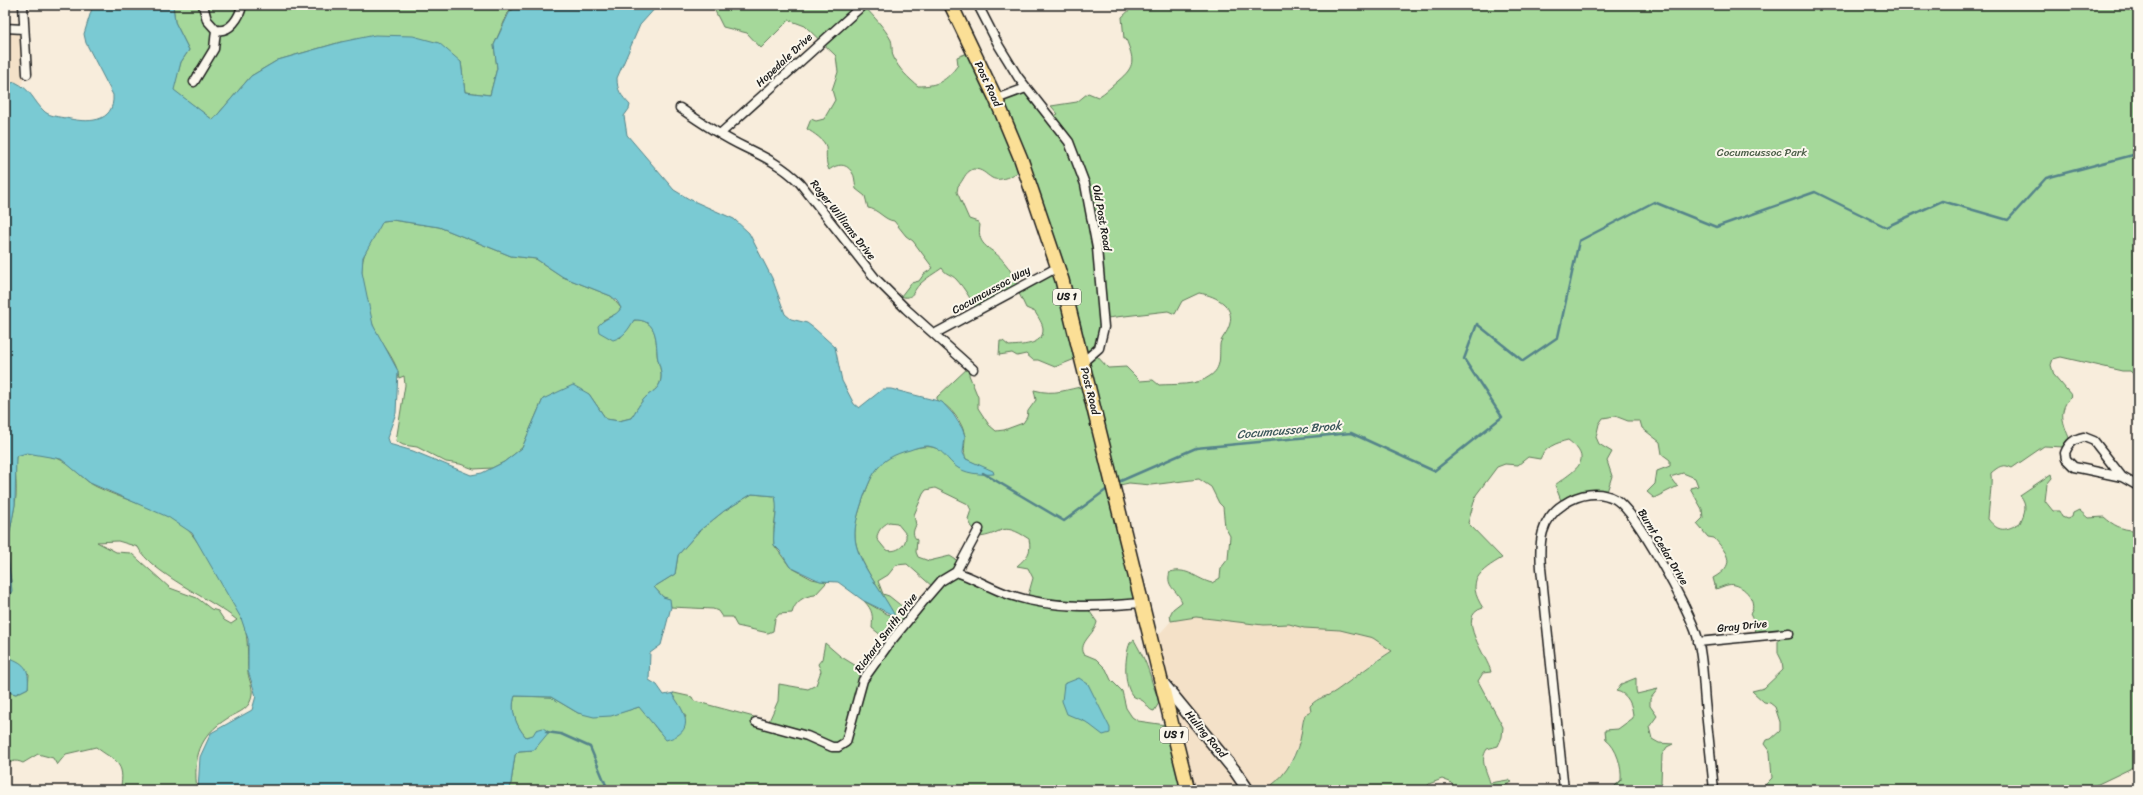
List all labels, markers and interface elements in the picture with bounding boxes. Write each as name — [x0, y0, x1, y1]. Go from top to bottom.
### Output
street label: Hopedale Drive — [751, 28, 817, 92]
street label: Post Road — [969, 58, 1007, 111]
park label: Cocumcussoc Park — [1717, 143, 1807, 162]
street label: Roger Williams Drive — [805, 176, 881, 265]
street label: Old Post Road — [1087, 183, 1117, 254]
street label: Cocumcussoc Way — [948, 260, 1034, 320]
road number: US 1 — [1053, 289, 1081, 305]
street label: Post Road — [1075, 365, 1105, 418]
water label: Cocumcussoc Brook — [1236, 414, 1344, 446]
street label: Burnt Cedar Drive — [1633, 505, 1694, 589]
street label: Richard Smith Drive — [850, 589, 923, 677]
street label: Gray Drive — [1716, 614, 1769, 638]
street label: Huling Road — [1180, 706, 1233, 763]
road number: US 1 — [1160, 727, 1188, 743]

